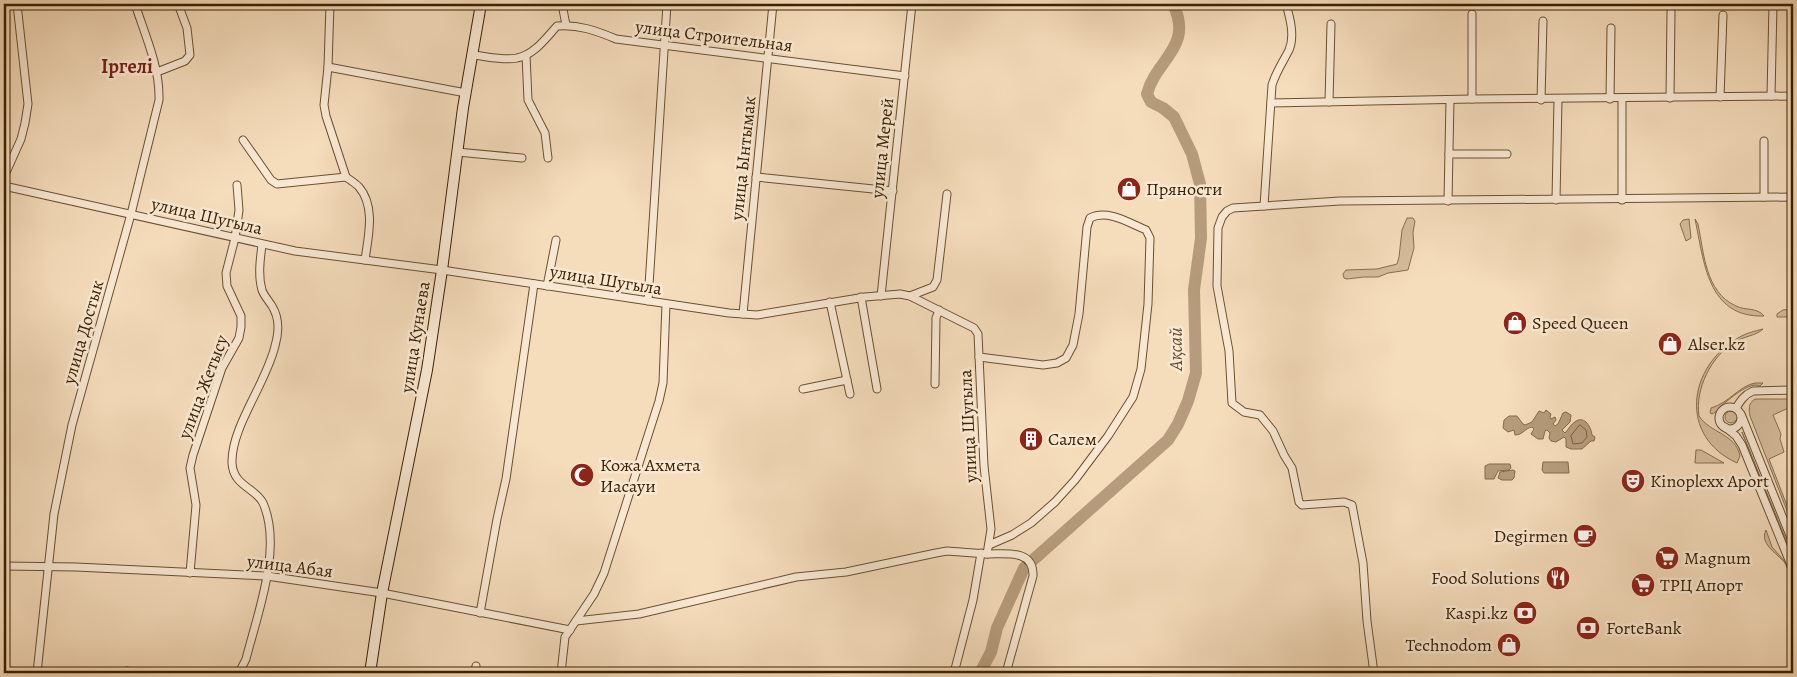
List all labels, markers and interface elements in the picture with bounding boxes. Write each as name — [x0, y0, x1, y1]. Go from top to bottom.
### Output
street label: улица Строительная — [633, 14, 794, 58]
district label: Іргелі — [101, 53, 153, 80]
street label: улица Ынтымак — [724, 95, 761, 222]
street label: улица Мерей — [865, 97, 899, 200]
shop icon: Пряности — [1116, 176, 1142, 202]
place label: Пряности — [1146, 177, 1223, 201]
street label: улица Шугыла — [148, 191, 265, 241]
street label: улица Шугыла — [547, 259, 664, 301]
street label: улица Достык — [56, 277, 109, 388]
street label: улица Кунаева — [394, 279, 436, 395]
shop icon: Speed Queen — [1502, 310, 1528, 336]
place label: Speed Queen — [1532, 311, 1629, 335]
water label: Ақсай — [1163, 327, 1189, 372]
street label: улица Жетысу — [172, 331, 234, 443]
shop icon: Alser.kz — [1657, 331, 1683, 357]
place label: Alser.kz — [1687, 332, 1745, 356]
street label: улица Шугыла — [953, 368, 983, 484]
building icon: Салем — [1018, 426, 1044, 452]
place label: Салем — [1048, 427, 1097, 451]
place label: Кожа Ахмета Иасауи — [600, 453, 701, 498]
mosque icon: Кожа Ахмета Иасауи — [569, 462, 595, 488]
theatre icon: Kinoplexx Aport — [1620, 468, 1646, 494]
place label: Kinoplexx Aport — [1650, 469, 1769, 493]
cafe icon: Degirmen — [1572, 523, 1598, 549]
place label: Degirmen — [1494, 524, 1568, 548]
supermarket icon: Magnum — [1654, 545, 1680, 571]
place label: Magnum — [1684, 546, 1751, 570]
street label: улица Абая — [245, 549, 334, 583]
restaurant icon: Food Solutions — [1545, 565, 1571, 591]
place label: Food Solutions — [1431, 566, 1540, 590]
supermarket icon: ТРЦ Апорт — [1630, 572, 1656, 598]
place label: ТРЦ Апорт — [1660, 573, 1743, 597]
bank icon: Kaspi.kz — [1512, 600, 1538, 626]
place label: Kaspi.kz — [1445, 601, 1508, 625]
bank icon: ForteBank — [1575, 615, 1601, 641]
place label: ForteBank — [1606, 616, 1682, 640]
shop icon: Technodom — [1496, 632, 1522, 658]
place label: Technodom — [1406, 633, 1492, 657]

